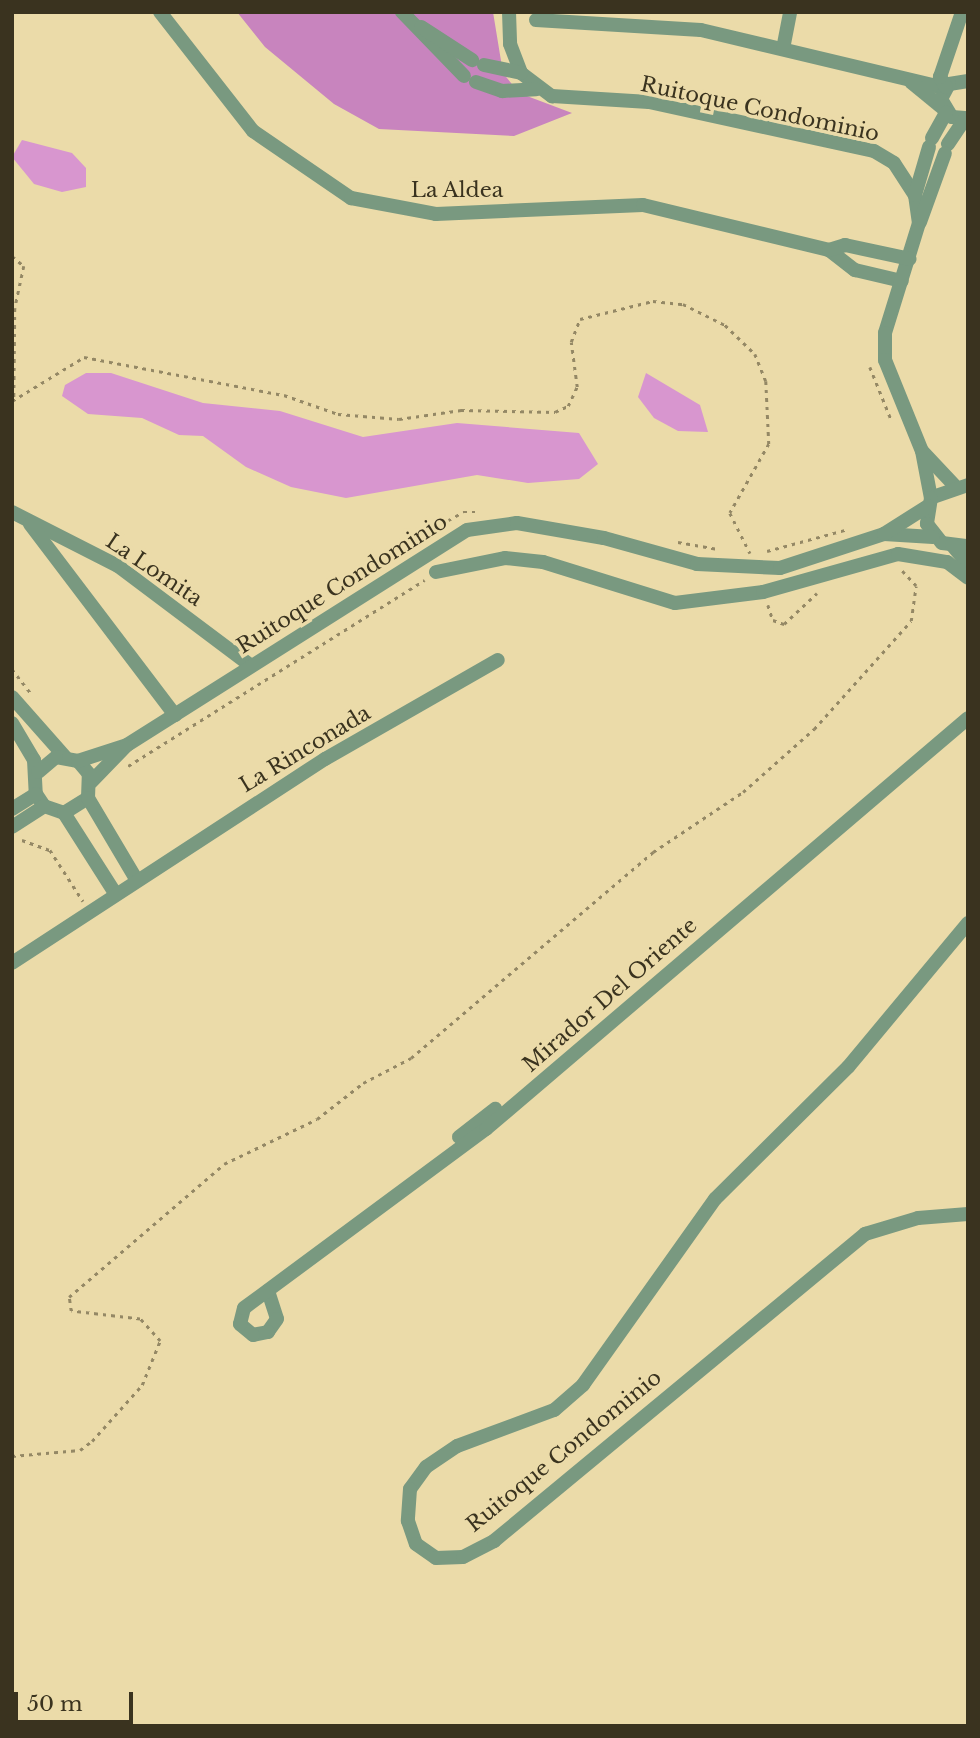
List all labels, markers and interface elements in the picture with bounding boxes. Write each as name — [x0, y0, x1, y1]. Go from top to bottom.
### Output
street label: Ruitoque Condominio — [638, 71, 882, 147]
street label: La Aldea — [410, 177, 504, 203]
street label: Ruitoque Condominio — [232, 509, 452, 659]
street label: La Lomita — [101, 528, 207, 612]
street label: La Rinconada — [235, 700, 375, 798]
street label: Mirador Del Oriente — [518, 912, 702, 1078]
street label: Ruitoque Condominio — [462, 1365, 666, 1537]
scale bar — [18, 1678, 136, 1722]
text: 50 m — [27, 1691, 82, 1717]

